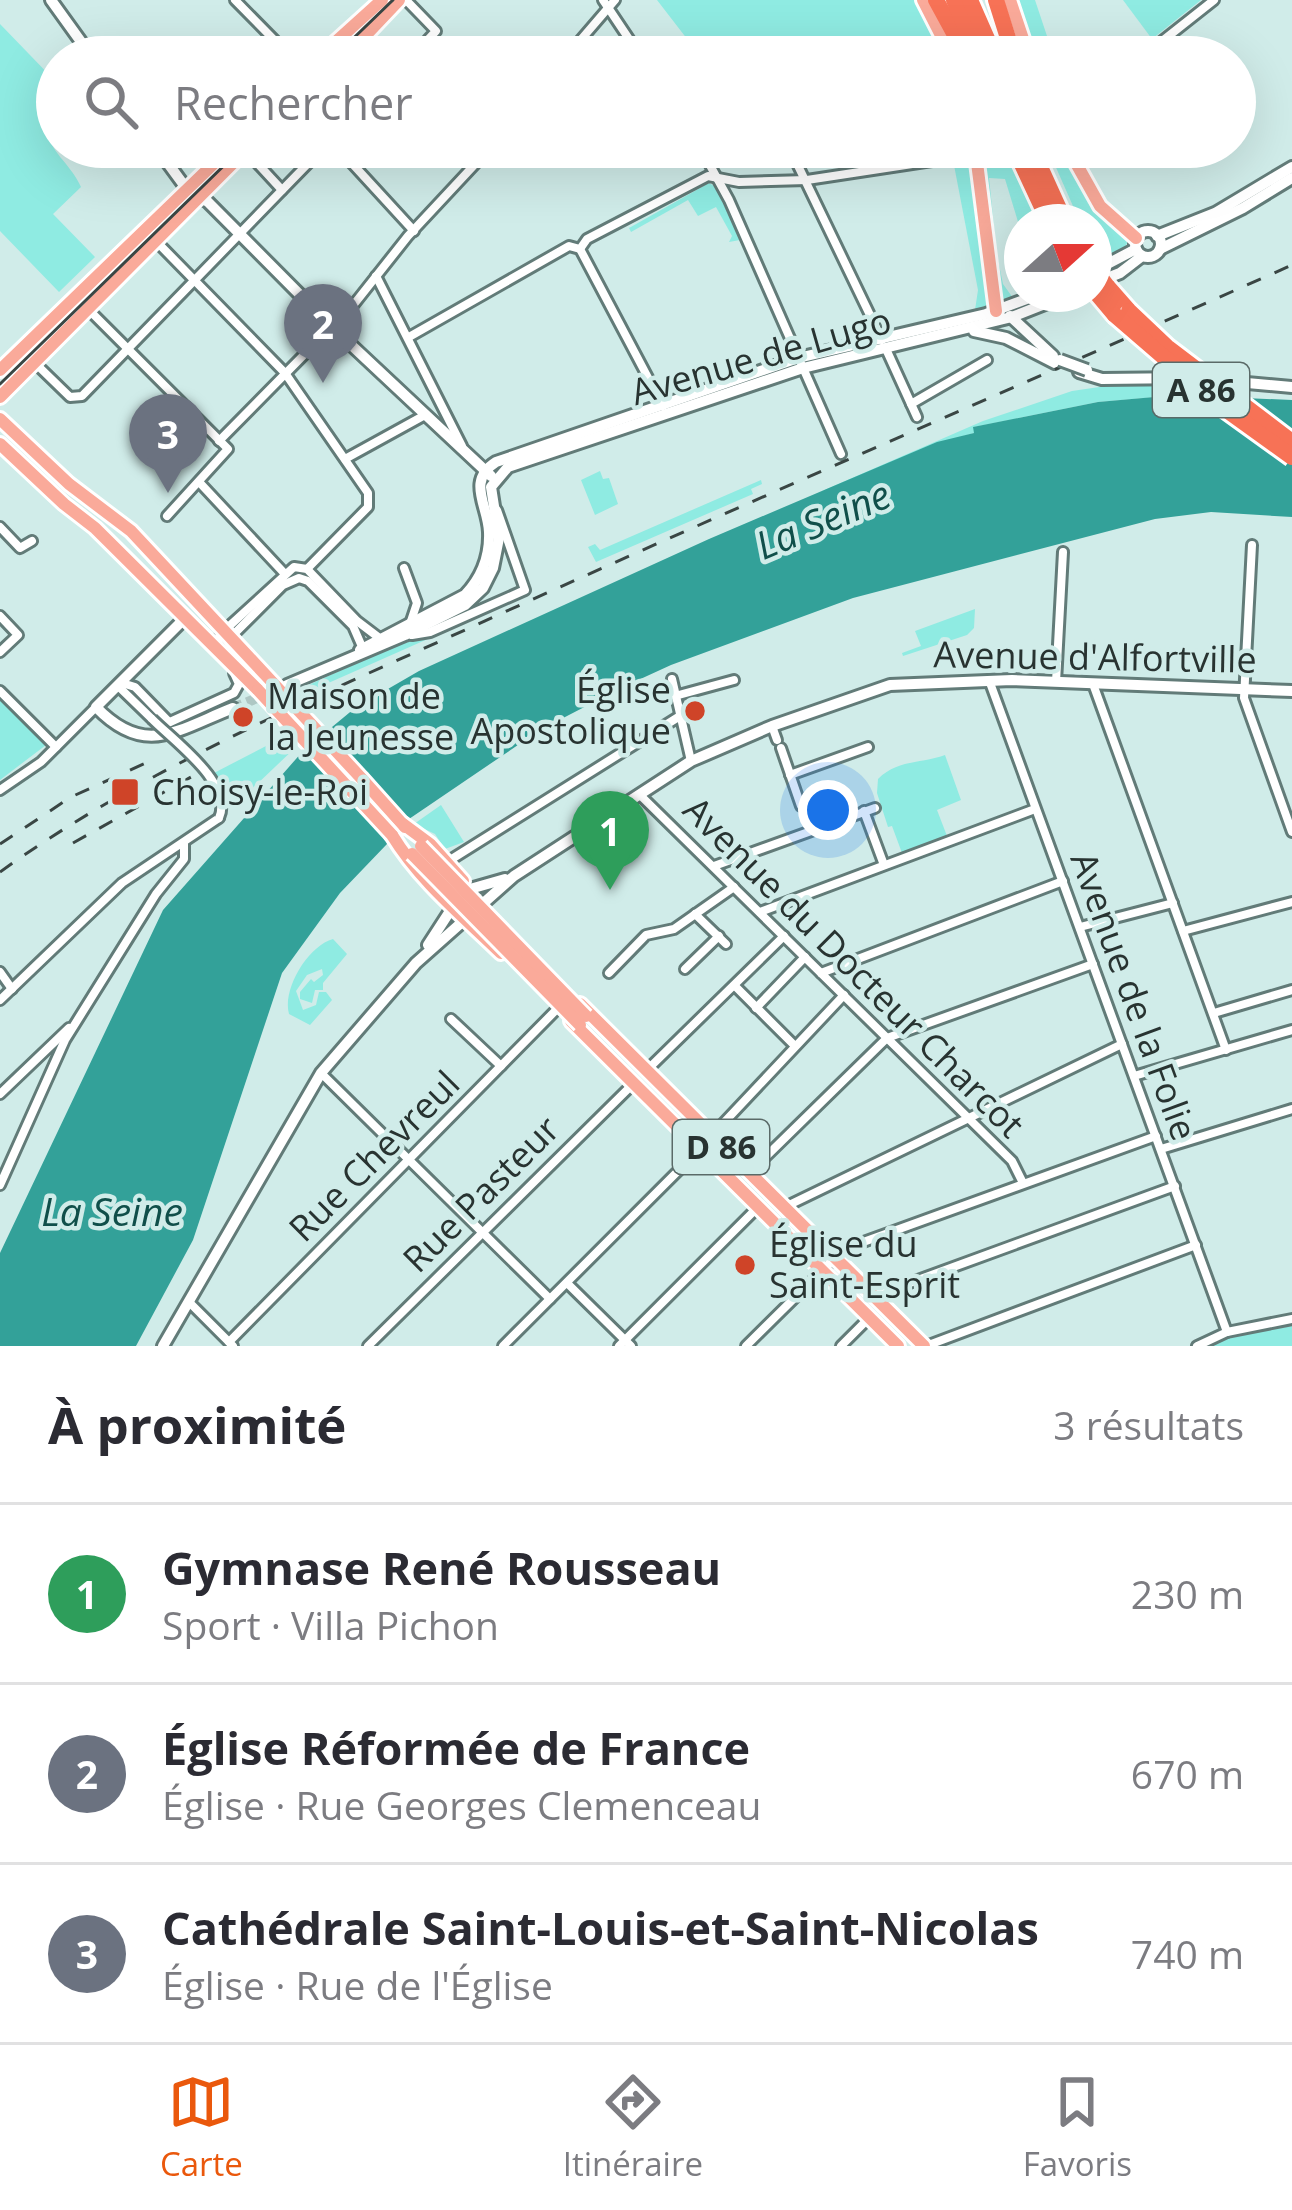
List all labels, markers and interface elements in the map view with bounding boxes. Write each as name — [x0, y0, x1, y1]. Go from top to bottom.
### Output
search box — [36, 36, 1256, 168]
icon: search — [78, 69, 144, 135]
text: Rechercher — [174, 72, 413, 133]
north arrow — [1004, 204, 1112, 312]
pin: 2 — [284, 284, 362, 383]
street label: Avenue de Lugo — [625, 295, 897, 416]
road number: A 86 — [1153, 363, 1249, 417]
pin: 3 — [129, 394, 207, 493]
water label: La Seine — [747, 467, 898, 571]
street label: Avenue d'Alfortville — [933, 629, 1257, 684]
place label: Église Apostolique — [470, 665, 671, 755]
place label: Maison de la Jeunesse — [267, 671, 454, 761]
marker: Église Apostolique — [682, 698, 708, 724]
marker: Maison de la Jeunesse — [230, 704, 256, 730]
place label: Choisy-le-Roi — [152, 767, 368, 816]
marker: Choisy-le-Roi — [109, 776, 141, 808]
your location — [798, 780, 858, 840]
street label: Avenue du Docteur Charcot — [673, 785, 1036, 1148]
pin: 1 — [571, 791, 649, 890]
street label: Avenue de la Folie — [1060, 845, 1209, 1147]
street label: Rue Chevreul — [278, 1060, 470, 1252]
street label: Rue Pasteur — [392, 1105, 570, 1283]
road number: D 86 — [673, 1120, 769, 1174]
water label: La Seine — [41, 1184, 183, 1237]
place label: Église du Saint-Esprit — [769, 1219, 960, 1309]
marker: Église du Saint-Esprit — [732, 1252, 758, 1278]
text: À proximité — [48, 1389, 346, 1459]
text: 3 résultats — [1053, 1398, 1244, 1451]
text: Gymnase René Rousseau — [162, 1537, 721, 1598]
text: 1 — [76, 1567, 98, 1620]
text: 230 m — [1131, 1567, 1244, 1620]
text: Sport · Villa Pichon — [162, 1598, 499, 1651]
text: Église Réformée de France — [162, 1717, 750, 1778]
text: 2 — [76, 1747, 98, 1800]
text: 670 m — [1131, 1747, 1244, 1800]
text: Église · Rue Georges Clemenceau — [162, 1778, 761, 1831]
text: Cathédrale Saint-Louis-et-Saint-Nicolas — [162, 1897, 1039, 1958]
text: 3 — [76, 1927, 98, 1980]
text: 740 m — [1131, 1927, 1244, 1980]
text: Église · Rue de l'Église — [162, 1958, 553, 2011]
tab: Carte — [160, 2069, 243, 2186]
tab: Itinéraire — [563, 2069, 703, 2186]
tab: Favoris — [1023, 2069, 1132, 2186]

